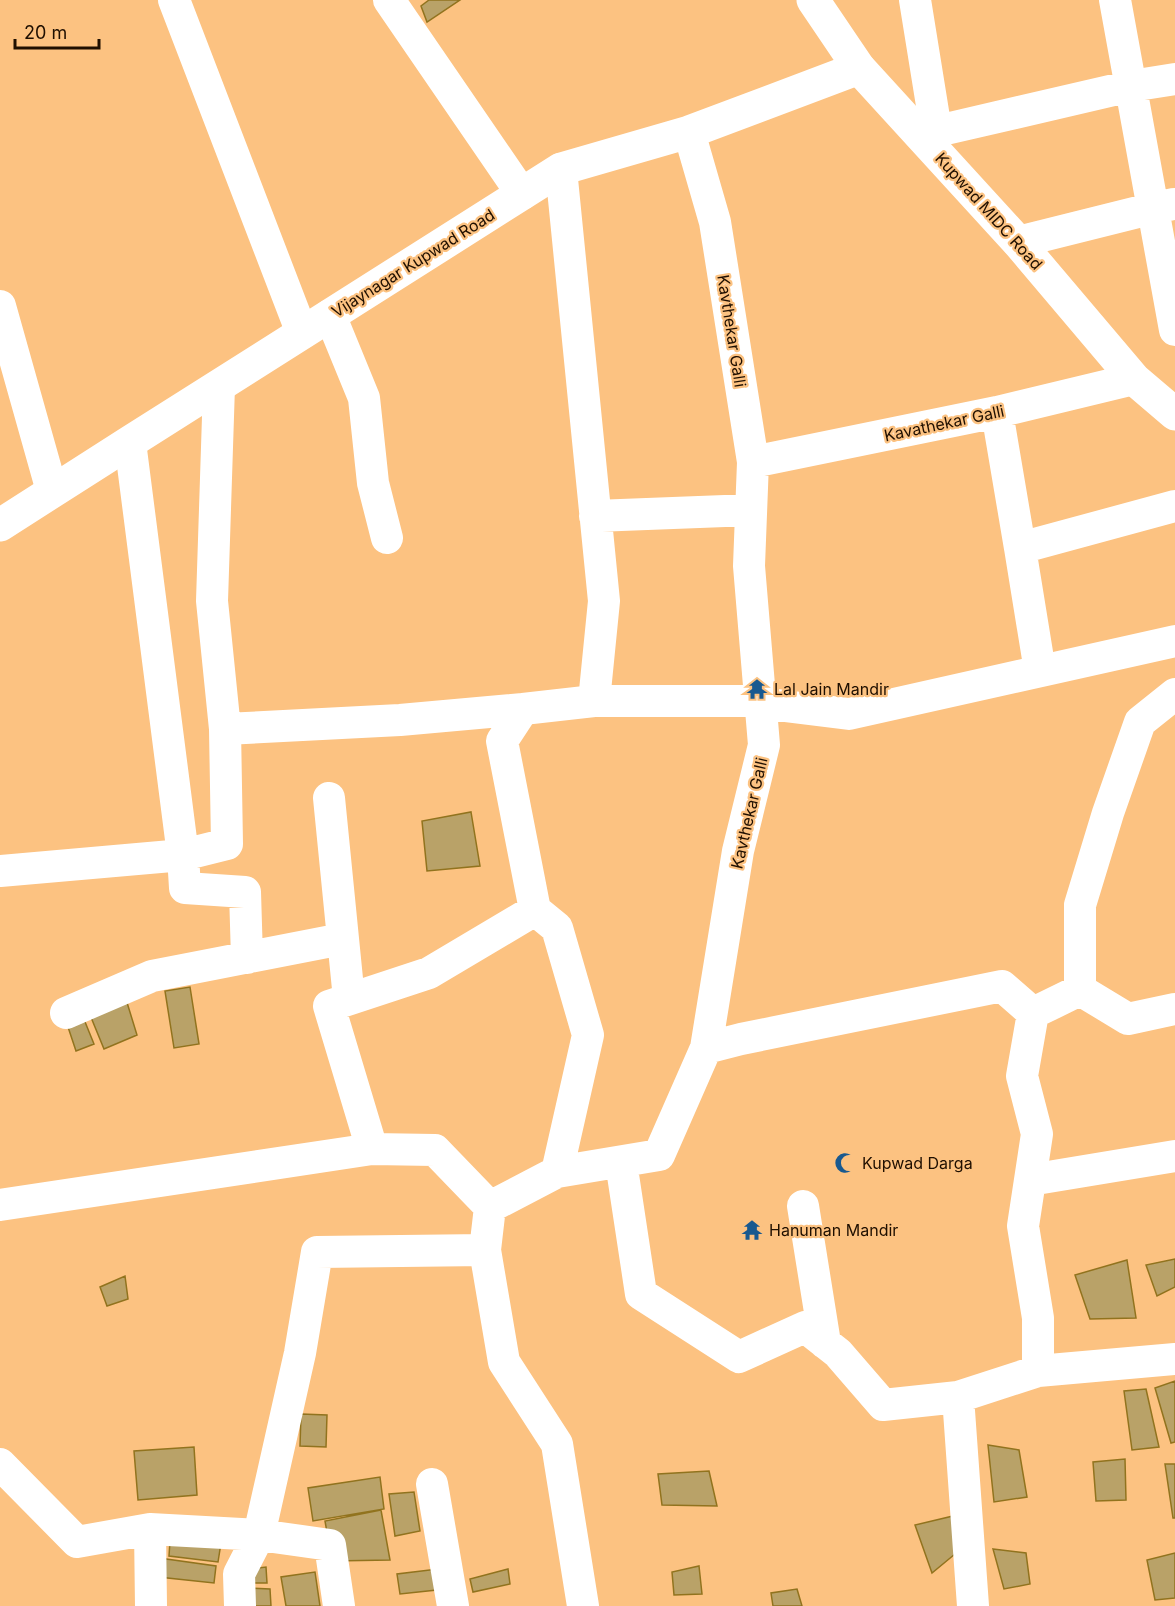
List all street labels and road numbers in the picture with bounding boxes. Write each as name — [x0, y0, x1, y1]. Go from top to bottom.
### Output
street label: Kupwad MIDC Road — [931, 148, 1047, 274]
street label: Vijaynagar Kupwad Road — [328, 205, 498, 321]
street label: Kavthekar Galli — [713, 273, 751, 389]
street label: Kavathekar Galli — [882, 401, 1006, 445]
street label: Kavthekar Galli — [726, 755, 772, 871]

